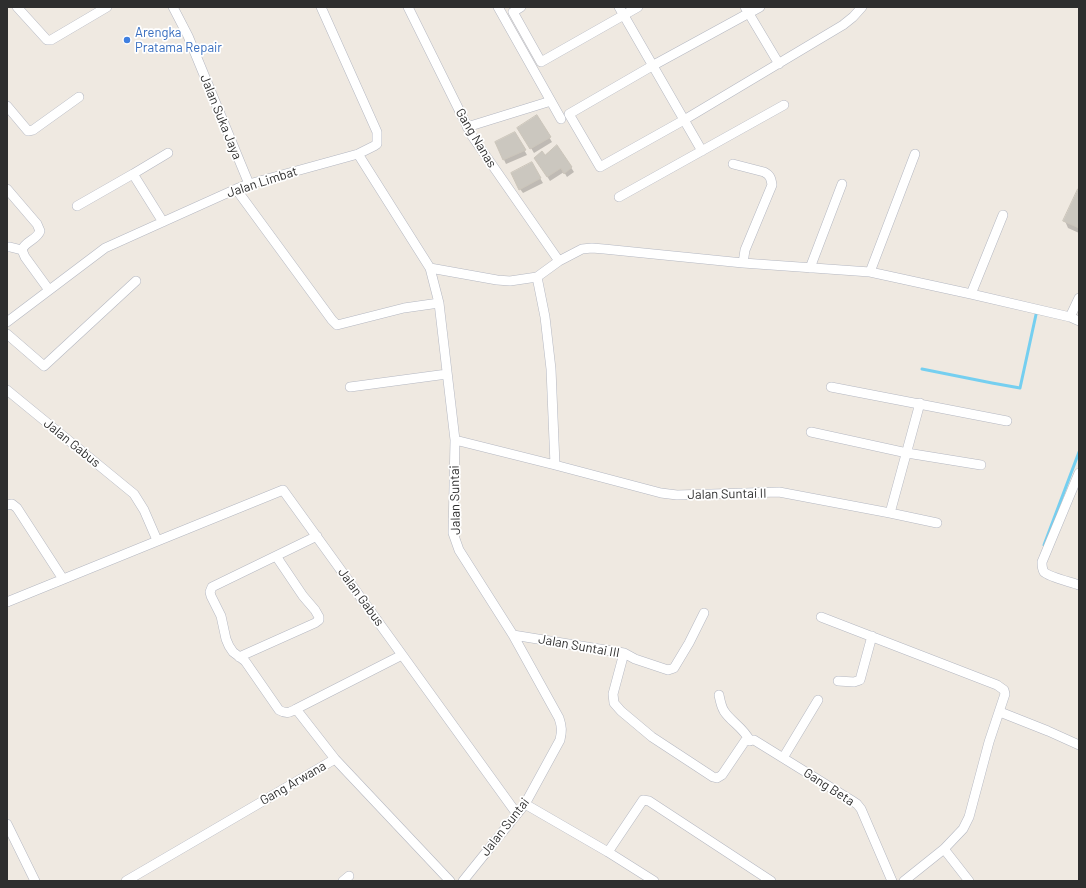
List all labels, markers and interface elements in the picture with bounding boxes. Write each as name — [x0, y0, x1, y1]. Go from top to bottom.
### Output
place label: Arengka Pratama Repair — [135, 25, 222, 56]
marker: Arengka Pratama Repair — [122, 35, 132, 45]
street label: Jalan Suka Jaya — [197, 72, 245, 162]
street label: Gang Nanas — [452, 106, 500, 170]
street label: Jalan Limbat — [225, 163, 299, 201]
street label: Jalan Gabus — [41, 415, 103, 471]
street label: Jalan Suntai — [447, 465, 463, 535]
street label: Jalan Suntai II — [687, 486, 767, 502]
street label: Jalan Gabus — [335, 565, 387, 629]
street label: Jalan Suntai III — [537, 631, 621, 661]
street label: Gang Arwana — [257, 758, 329, 808]
street label: Gang Beta — [801, 765, 857, 809]
street label: Jalan Suntai — [477, 795, 533, 859]

